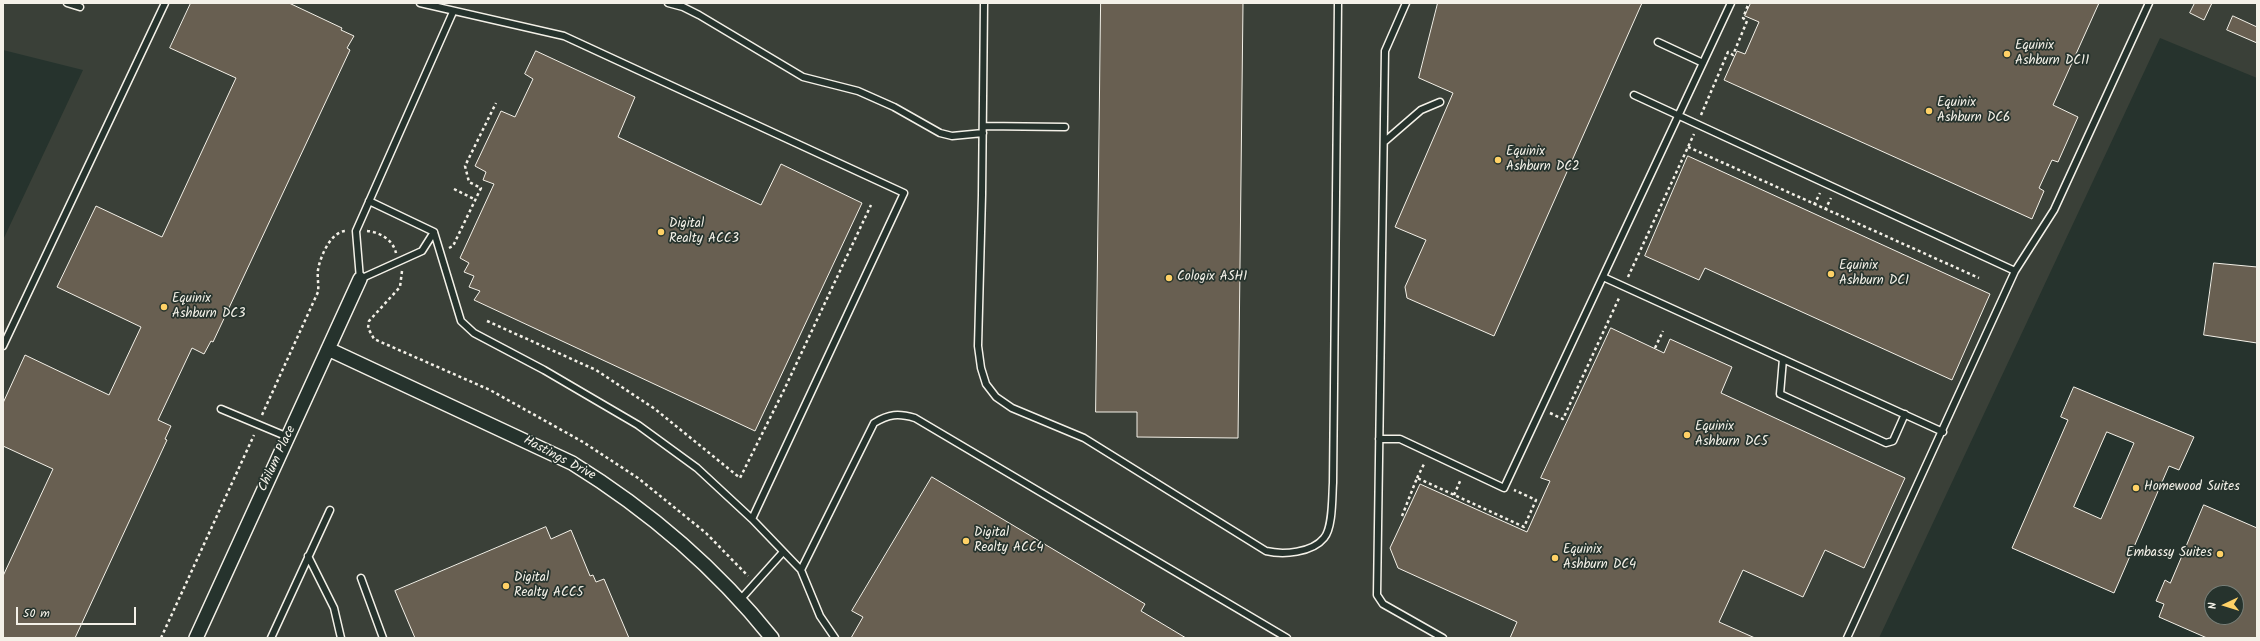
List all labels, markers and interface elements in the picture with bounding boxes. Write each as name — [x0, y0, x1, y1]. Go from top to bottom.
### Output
place label: Equinix Ashburn DC11 — [2015, 39, 2089, 70]
marker: Equinix Ashburn DC11 — [2002, 49, 2012, 59]
place label: Equinix Ashburn DC6 — [1937, 96, 2010, 127]
marker: Equinix Ashburn DC6 — [1924, 106, 1934, 116]
place label: Equinix Ashburn DC2 — [1506, 145, 1580, 176]
marker: Equinix Ashburn DC2 — [1493, 155, 1503, 165]
place label: Digital Realty ACC3 — [669, 217, 739, 248]
marker: Digital Realty ACC3 — [656, 227, 666, 237]
place label: Equinix Ashburn DC1 — [1839, 259, 1909, 290]
marker: Equinix Ashburn DC1 — [1826, 269, 1836, 279]
place label: Cologix ASH1 — [1177, 270, 1247, 286]
marker: Cologix ASH1 — [1164, 273, 1174, 283]
place label: Equinix Ashburn DC3 — [172, 292, 246, 323]
marker: Equinix Ashburn DC3 — [159, 302, 169, 312]
place label: Equinix Ashburn DC5 — [1695, 420, 1768, 451]
street label: Chilum Place — [256, 424, 300, 494]
marker: Equinix Ashburn DC5 — [1682, 430, 1692, 440]
street label: Hastings Drive — [520, 433, 598, 485]
place label: Homewood Suites — [2144, 480, 2240, 496]
marker: Homewood Suites — [2131, 483, 2141, 493]
place label: Digital Realty ACC4 — [974, 526, 1044, 557]
marker: Digital Realty ACC4 — [961, 536, 971, 546]
place label: Equinix Ashburn DC4 — [1563, 543, 1636, 574]
place label: Embassy Suites — [2126, 546, 2212, 562]
marker: Embassy Suites — [2215, 549, 2225, 559]
marker: Equinix Ashburn DC4 — [1550, 553, 1560, 563]
place label: Digital Realty ACC5 — [514, 571, 584, 602]
marker: Digital Realty ACC5 — [501, 581, 511, 591]
north arrow — [2204, 585, 2244, 625]
scale bar — [18, 599, 138, 625]
text: N — [2204, 602, 2222, 610]
text: 50 m — [23, 604, 50, 623]

